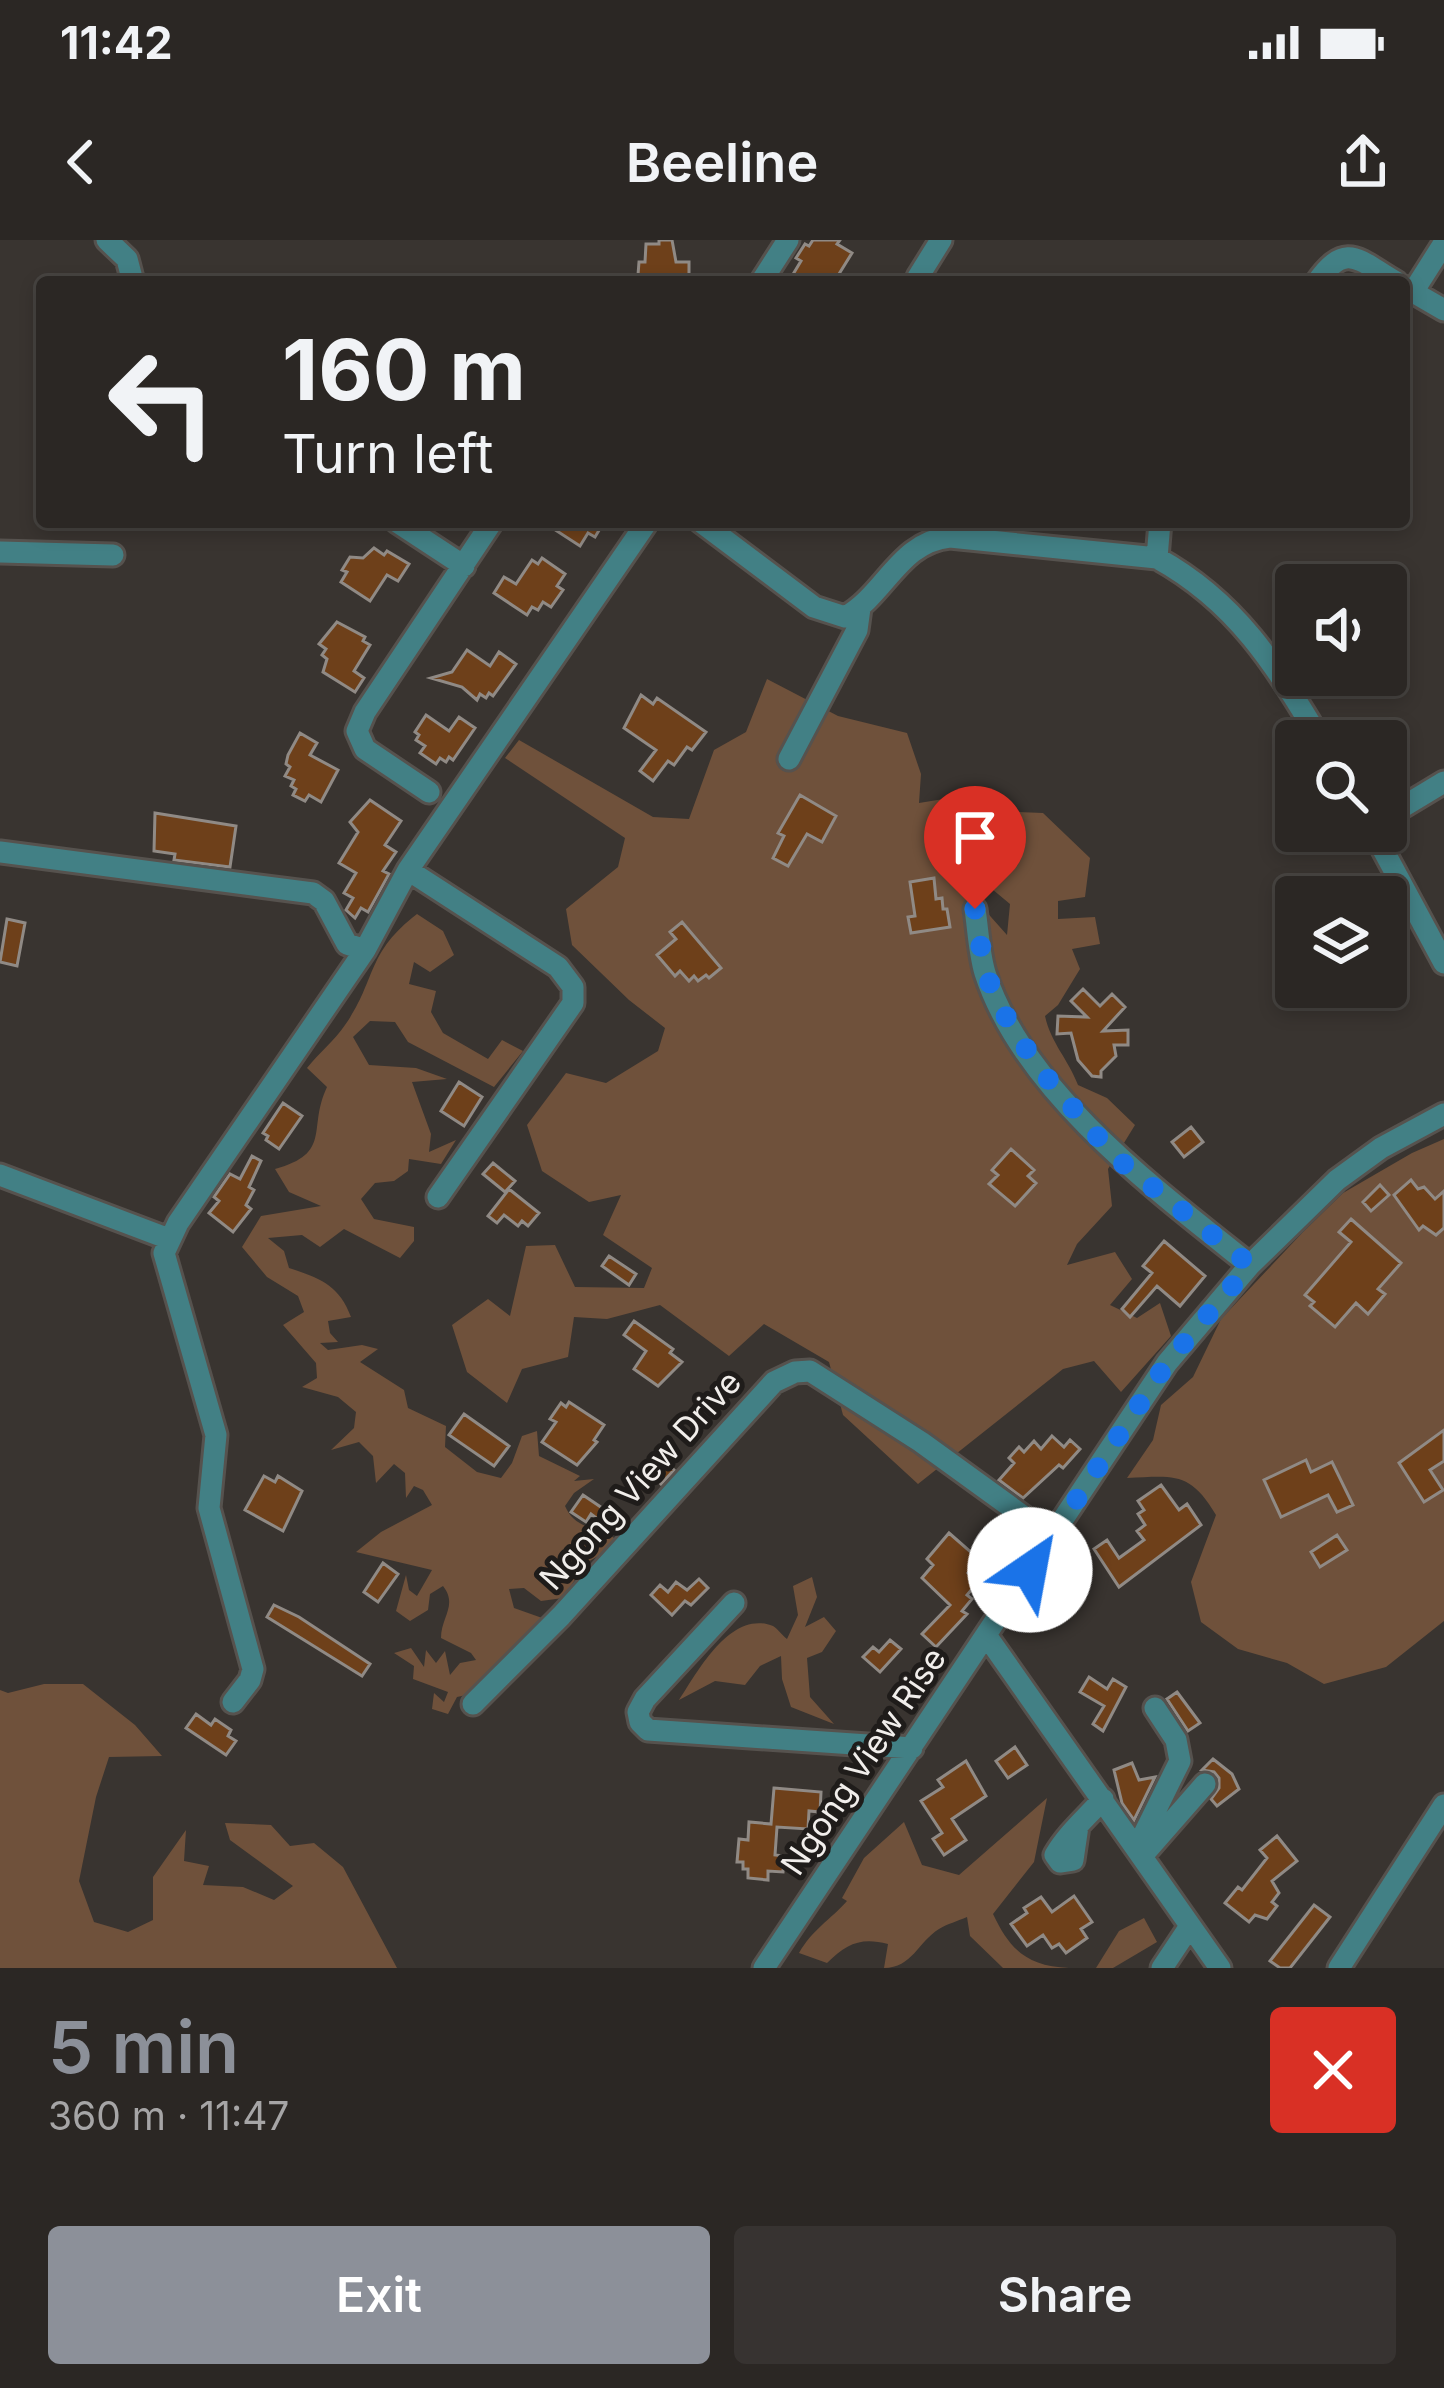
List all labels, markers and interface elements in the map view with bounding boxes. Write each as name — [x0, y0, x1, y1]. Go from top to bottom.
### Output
text: 11:42 — [60, 15, 173, 70]
icon: back — [48, 129, 114, 195]
icon: share — [1330, 129, 1396, 195]
text: Beeline — [626, 130, 818, 195]
text: 160 m — [282, 319, 526, 420]
icon: left — [84, 324, 240, 480]
text: Turn left — [282, 421, 493, 486]
map controls — [1275, 564, 1407, 1008]
button: sound — [1275, 564, 1407, 696]
button: search — [1275, 720, 1407, 852]
pin — [924, 786, 1026, 909]
icon: arrive — [942, 804, 1008, 870]
button: layers — [1275, 876, 1407, 1008]
street label: Ngong View Drive — [531, 1362, 749, 1598]
position arrow — [967, 1507, 1093, 1633]
street label: Ngong View Rise — [772, 1640, 954, 1882]
text: 5 min — [48, 2003, 239, 2090]
button: close — [1270, 2007, 1396, 2133]
text: 360 m · 11:47 — [48, 2092, 289, 2139]
button: Exit — [48, 2226, 710, 2364]
button: Share — [734, 2226, 1396, 2364]

